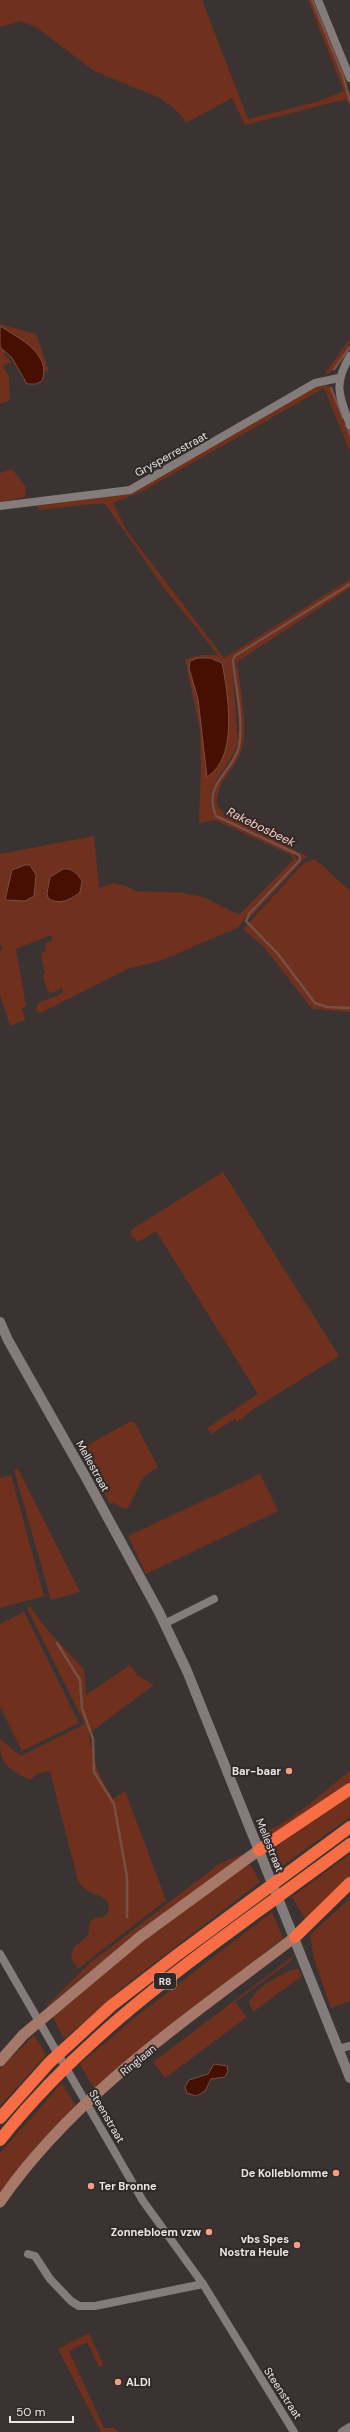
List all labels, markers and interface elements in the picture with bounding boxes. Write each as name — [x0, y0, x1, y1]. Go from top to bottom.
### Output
street label: Grysperrestraat — [132, 428, 210, 480]
water label: Rakebosbeek — [224, 803, 299, 851]
street label: Mellestraat — [73, 1438, 113, 1494]
place label: Bar-baar — [232, 1764, 281, 1778]
marker: Bar-baar — [284, 1766, 294, 1776]
street label: Mellestraat — [253, 1816, 287, 1874]
road number: R8 — [154, 1973, 176, 1989]
street label: Ringlaan — [117, 2041, 159, 2079]
street label: Steenstraat — [86, 2087, 128, 2145]
place label: De Kolleblomme — [241, 2166, 328, 2180]
marker: De Kolleblomme — [331, 2168, 341, 2178]
place label: Ter Bronne — [99, 2179, 157, 2193]
marker: Ter Bronne — [86, 2181, 96, 2191]
place label: Zonnebloem vzw — [111, 2225, 201, 2239]
marker: Zonnebloem vzw — [204, 2227, 214, 2237]
place label: vbs Spes Nostra Heule — [219, 2232, 289, 2259]
marker: vbs Spes Nostra Heule — [292, 2240, 302, 2250]
street label: Steenstraat — [261, 2364, 305, 2422]
place label: ALDI — [126, 2375, 151, 2389]
marker: ALDI — [113, 2377, 123, 2387]
scale bar — [10, 2398, 73, 2424]
text: 50 m — [16, 2404, 45, 2420]

